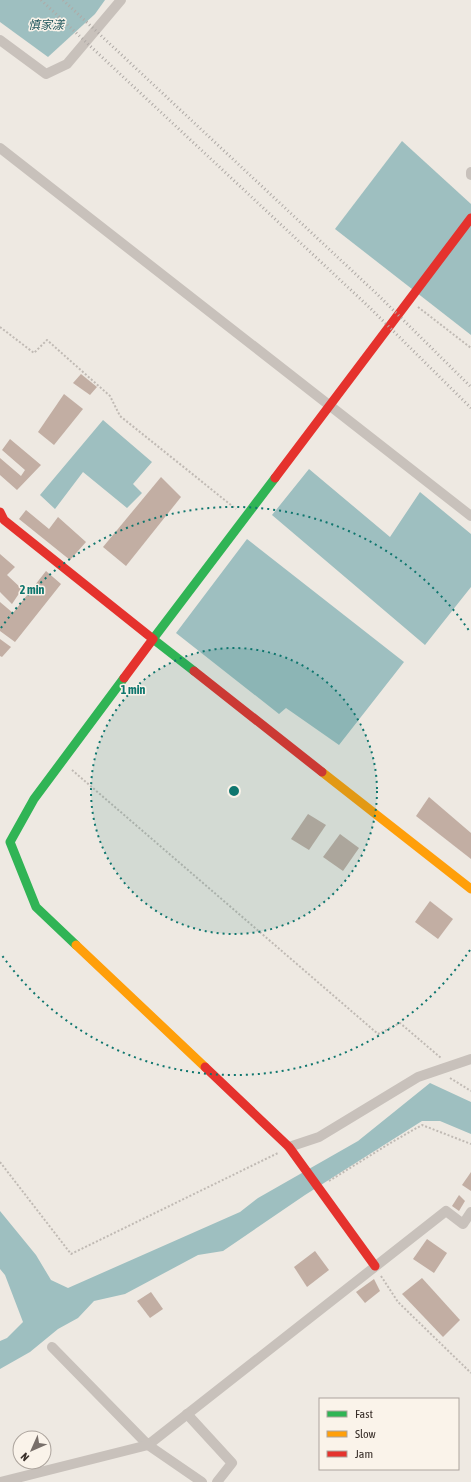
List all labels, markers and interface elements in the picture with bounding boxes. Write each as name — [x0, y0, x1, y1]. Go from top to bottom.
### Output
water label: 慎家漾 — [28, 18, 66, 32]
text: 2 min — [20, 583, 44, 597]
text: 1 min — [121, 683, 145, 697]
centre of rings — [227, 784, 241, 798]
legend — [319, 1398, 459, 1470]
text: Fast — [355, 1407, 373, 1421]
text: Slow — [355, 1427, 376, 1441]
north arrow — [12, 1430, 52, 1470]
text: Jam — [355, 1447, 373, 1461]
text: N — [18, 1451, 31, 1464]

